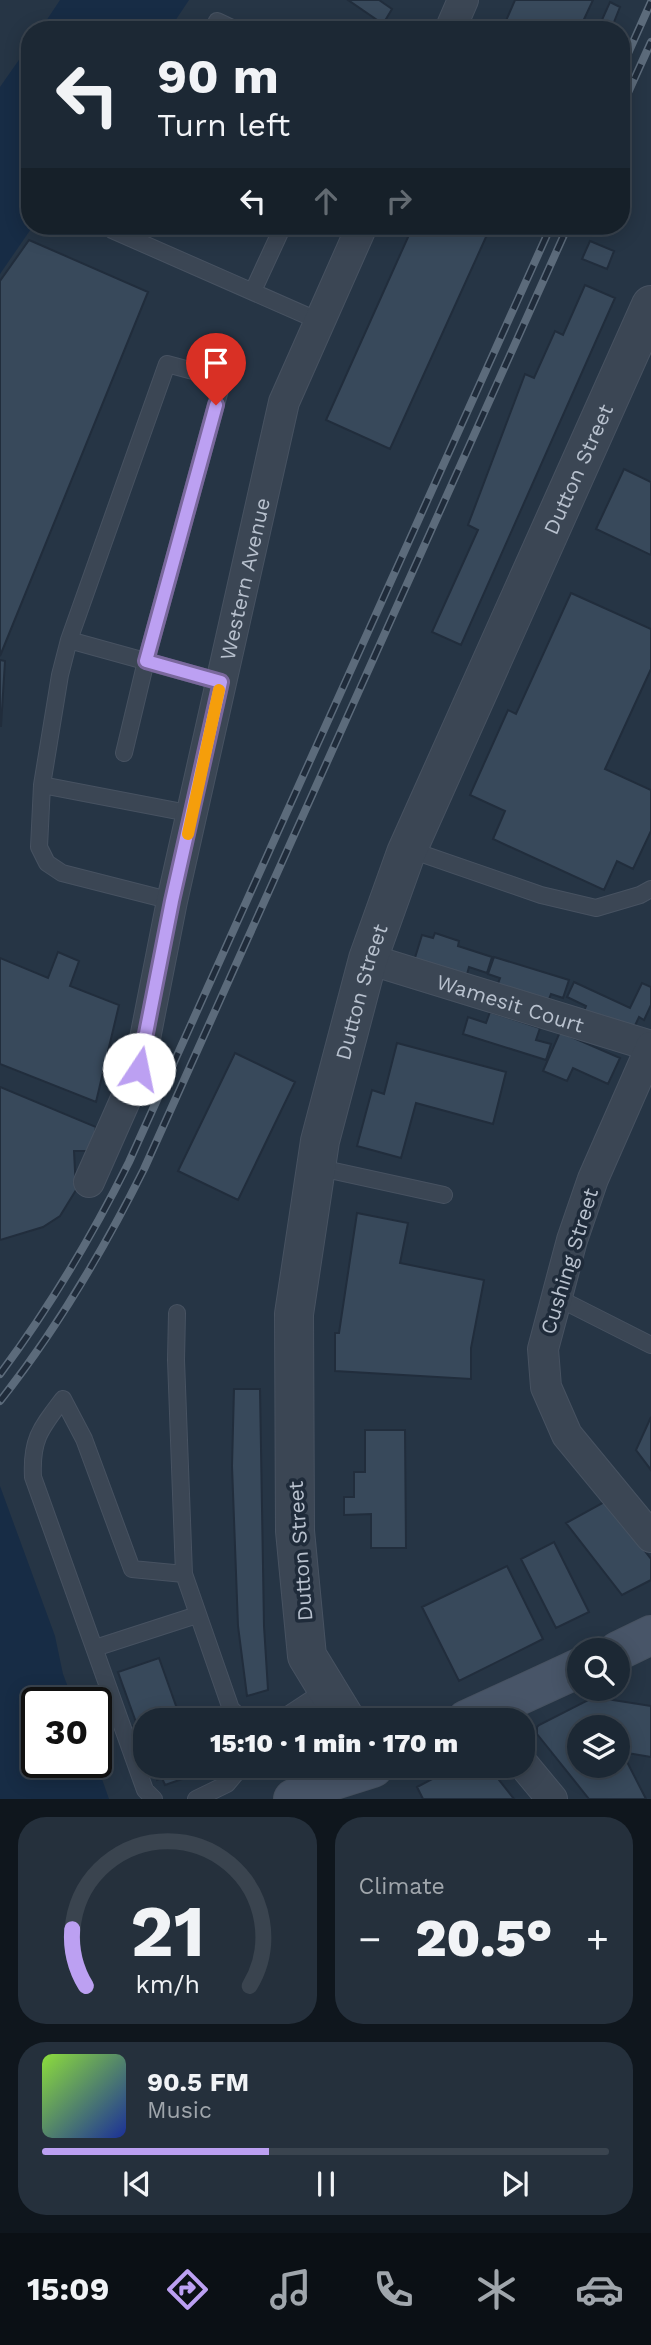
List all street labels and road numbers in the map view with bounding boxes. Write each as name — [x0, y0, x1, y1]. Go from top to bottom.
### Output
street label: Dutton Street — [538, 400, 618, 538]
street label: Western Avenue — [214, 495, 275, 662]
street label: Dutton Street — [329, 920, 392, 1063]
street label: Wamesit Court — [434, 968, 587, 1037]
street label: Cushing Street — [535, 1185, 603, 1337]
street label: Dutton Street — [283, 1480, 317, 1622]

